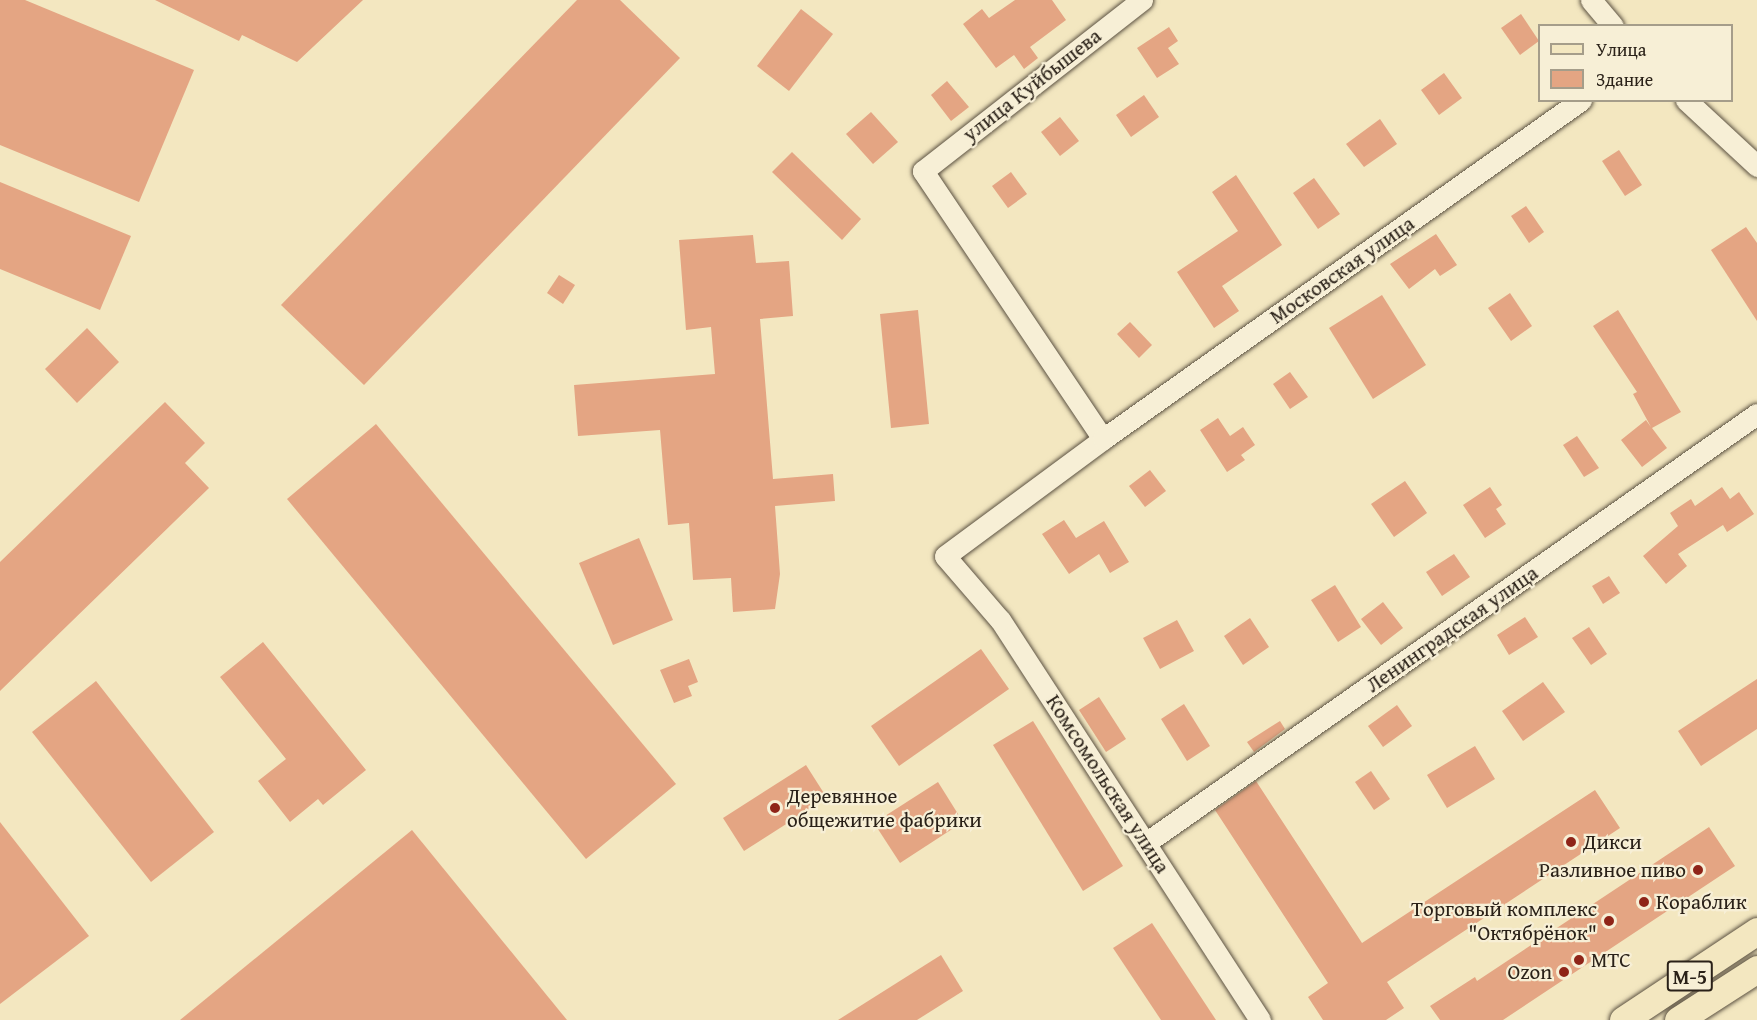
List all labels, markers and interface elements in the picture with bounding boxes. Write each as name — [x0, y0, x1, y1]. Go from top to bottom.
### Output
street label: улица Куйбышева — [958, 23, 1106, 147]
legend — [1538, 24, 1733, 102]
text: Улица — [1596, 36, 1646, 63]
text: Здание — [1596, 66, 1653, 93]
street label: Московская улица — [1265, 211, 1419, 329]
street label: Ленинградская улица — [1361, 560, 1543, 698]
street label: Комсомольская улица — [1041, 690, 1175, 878]
place label: Деревянное общежитие фабрики — [787, 783, 982, 833]
marker: Деревянное общежитие фабрики — [768, 801, 782, 815]
place label: Дикси — [1583, 829, 1642, 855]
marker: Дикси — [1564, 835, 1578, 849]
place label: Разливное пиво — [1539, 857, 1686, 883]
marker: Разливное пиво — [1691, 863, 1705, 877]
place label: Кораблик — [1656, 889, 1747, 915]
marker: Кораблик — [1637, 895, 1651, 909]
place label: Торговый комплекс "Октябрёнок" — [1411, 896, 1597, 946]
marker: Торговый комплекс "Октябрёнок" — [1602, 914, 1616, 928]
place label: МТС — [1591, 947, 1631, 973]
marker: МТС — [1572, 953, 1586, 967]
place label: Ozon — [1508, 959, 1552, 985]
road number: М-5 — [1666, 959, 1714, 993]
marker: Ozon — [1557, 965, 1571, 979]

